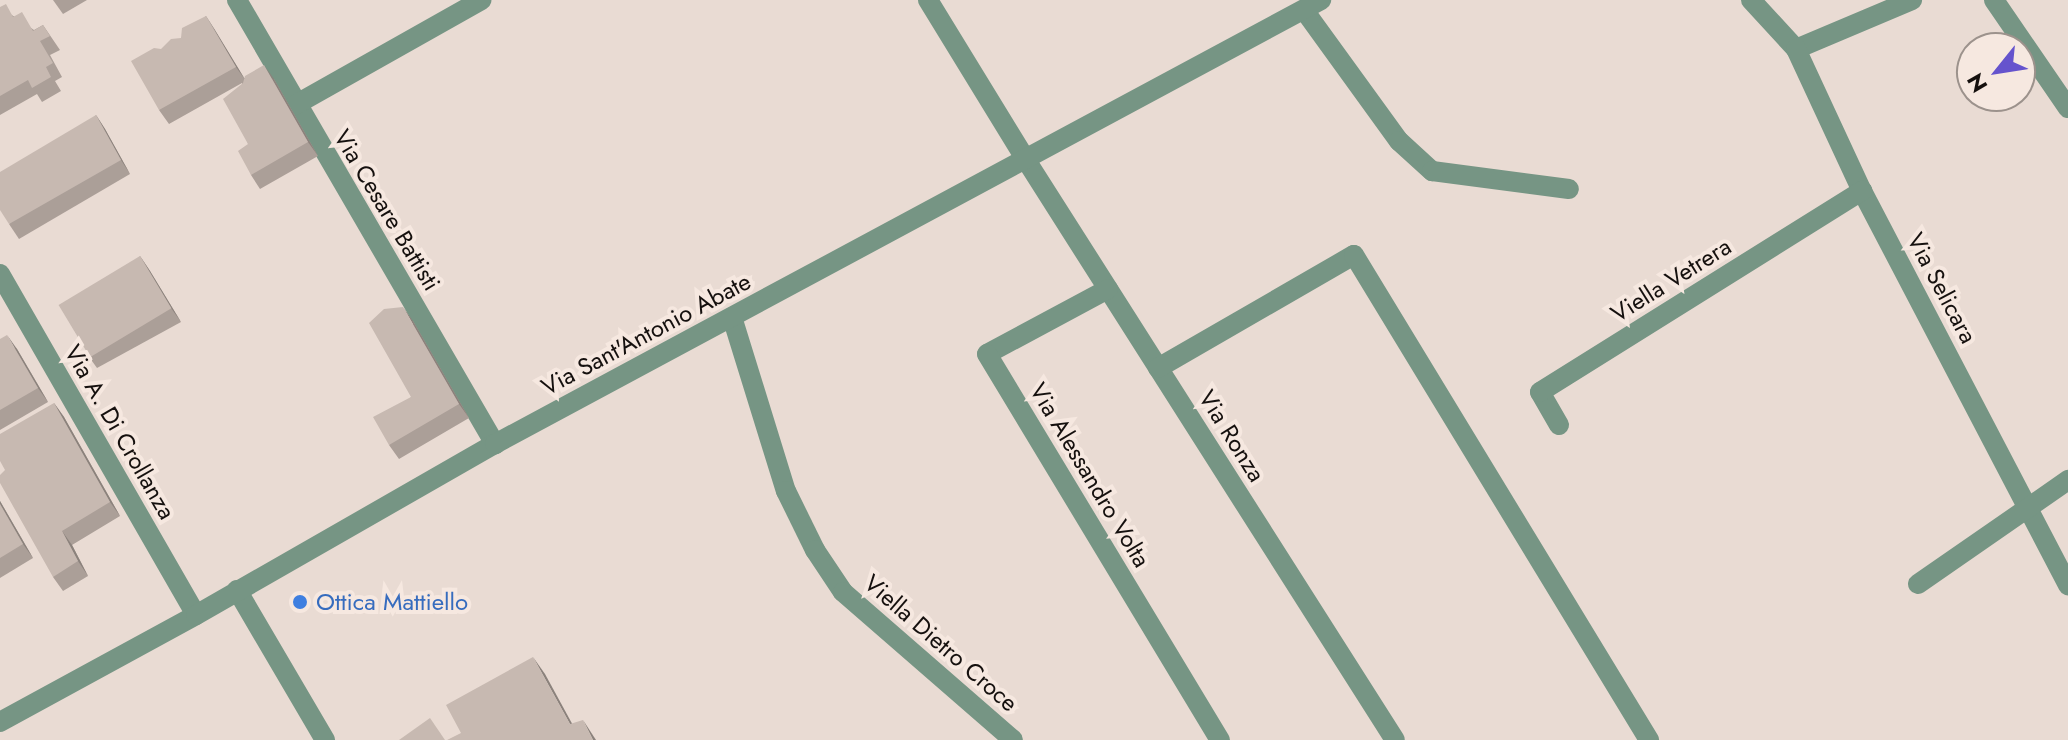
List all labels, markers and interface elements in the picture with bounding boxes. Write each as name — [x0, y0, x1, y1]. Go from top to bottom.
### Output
north arrow — [1956, 32, 2036, 112]
text: N — [1959, 67, 1995, 99]
street label: Via Cesare Battisti — [328, 124, 446, 296]
street label: Via Selicara — [1901, 228, 1983, 348]
street label: Viella Vetrera — [1606, 232, 1736, 328]
street label: Via Sant'Antonio Abate — [536, 267, 756, 401]
street label: Via A. Di Crollanza — [58, 340, 182, 524]
street label: Via Alessandro Volta — [1024, 378, 1156, 572]
street label: Via Ronza — [1193, 385, 1271, 487]
street label: Viella Dietro Croce — [858, 568, 1024, 718]
place label: Ottica Mattiello — [316, 588, 468, 616]
marker: Ottica Mattiello — [291, 593, 309, 611]

